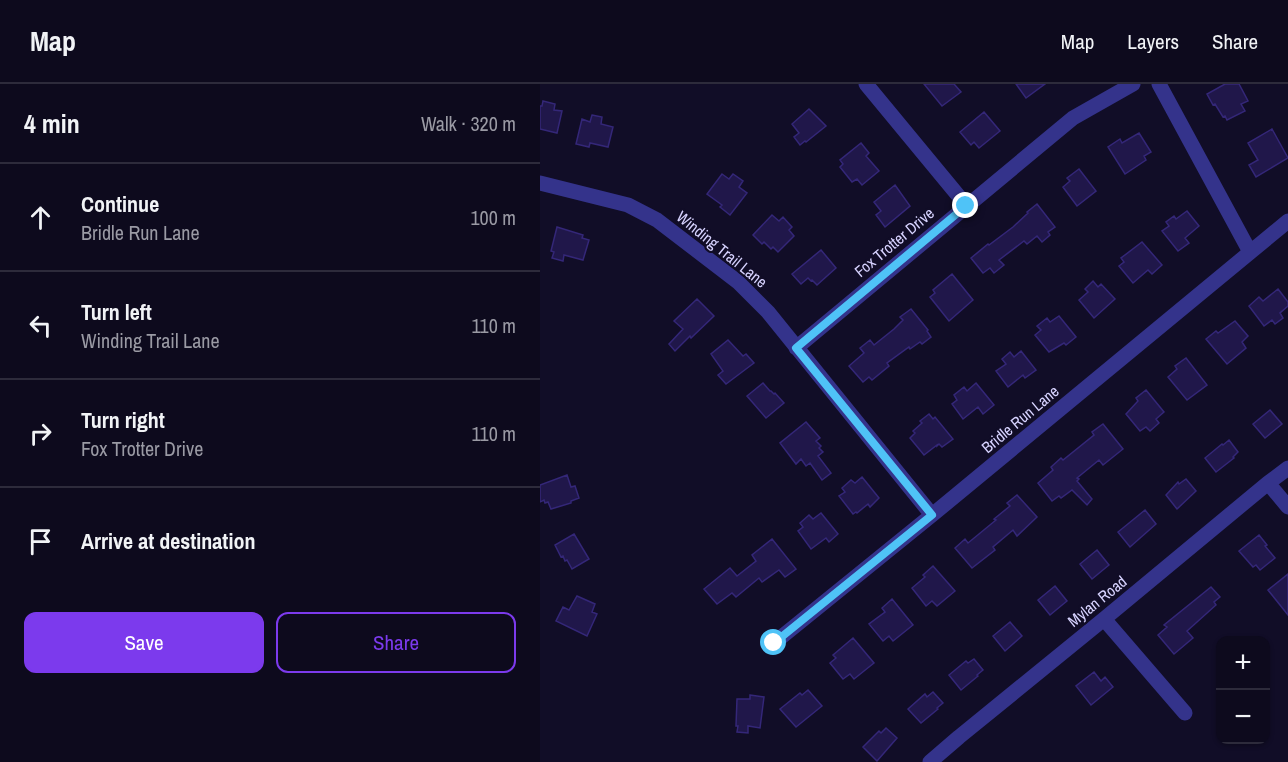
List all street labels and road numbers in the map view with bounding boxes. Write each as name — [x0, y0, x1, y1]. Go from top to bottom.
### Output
street label: Fox Trotter Drive — [849, 202, 939, 282]
street label: Winding Trail Lane — [672, 206, 772, 292]
street label: Bridle Run Lane — [977, 380, 1063, 458]
street label: Mylan Road — [1063, 570, 1131, 632]

